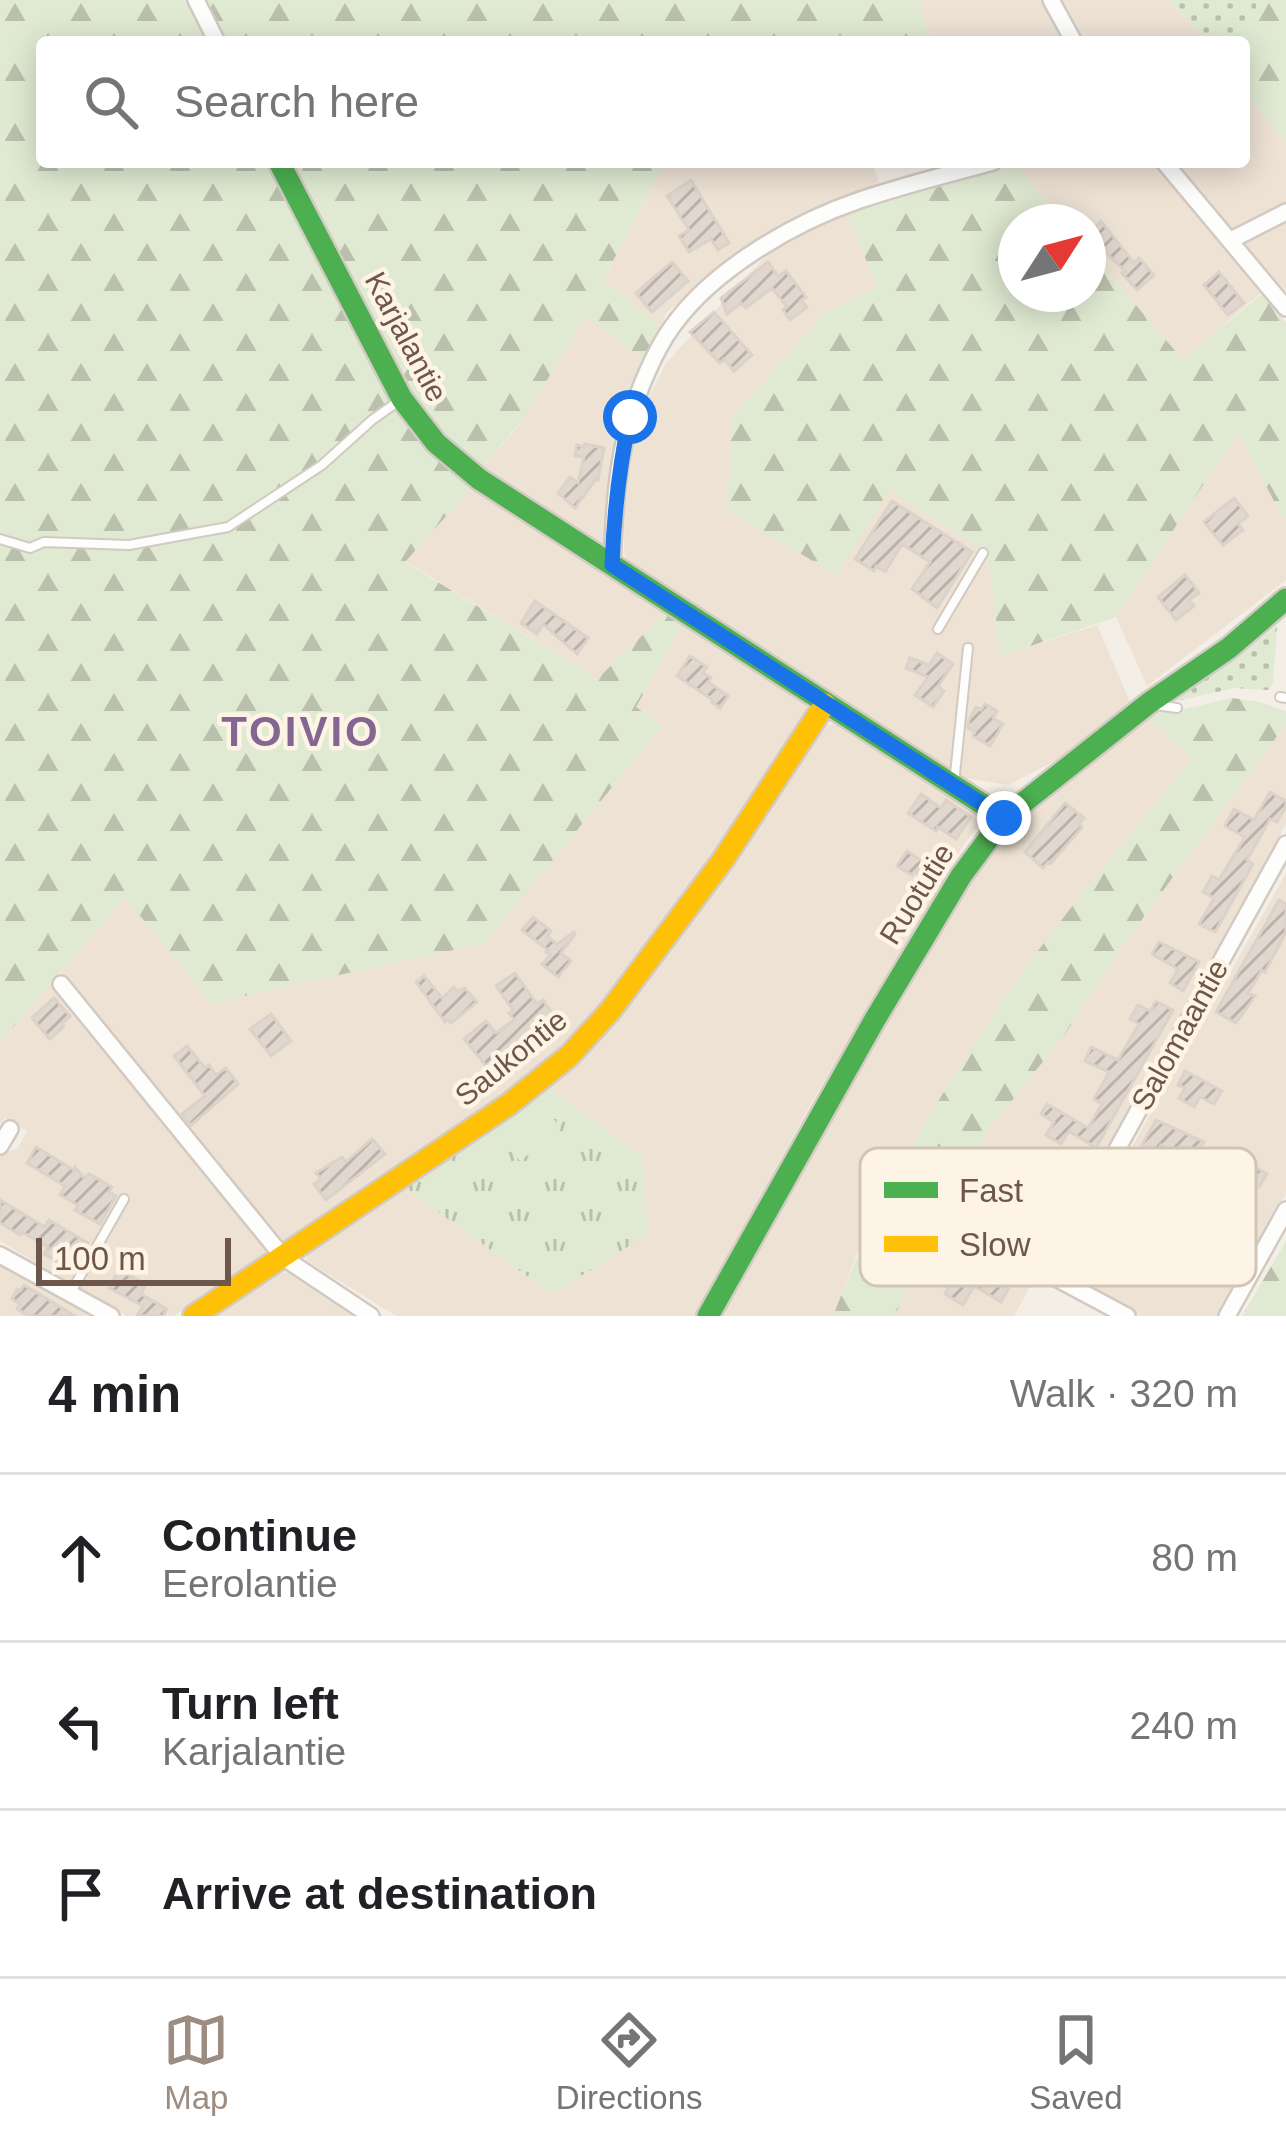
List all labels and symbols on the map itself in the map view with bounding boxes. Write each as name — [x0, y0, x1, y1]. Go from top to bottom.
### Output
north arrow — [998, 204, 1106, 312]
street label: Karjalantie — [359, 266, 454, 407]
route start — [603, 390, 657, 444]
district label: TOIVIO — [221, 708, 381, 755]
route end — [977, 791, 1031, 845]
street label: Ruotutie — [873, 838, 960, 950]
street label: Salomaantie — [1125, 954, 1234, 1116]
street label: Saukontie — [448, 1003, 573, 1112]
legend — [860, 1148, 1256, 1286]
text: Fast — [959, 1172, 1023, 1209]
text: Slow — [959, 1226, 1031, 1263]
scale bar — [36, 1232, 231, 1285]

